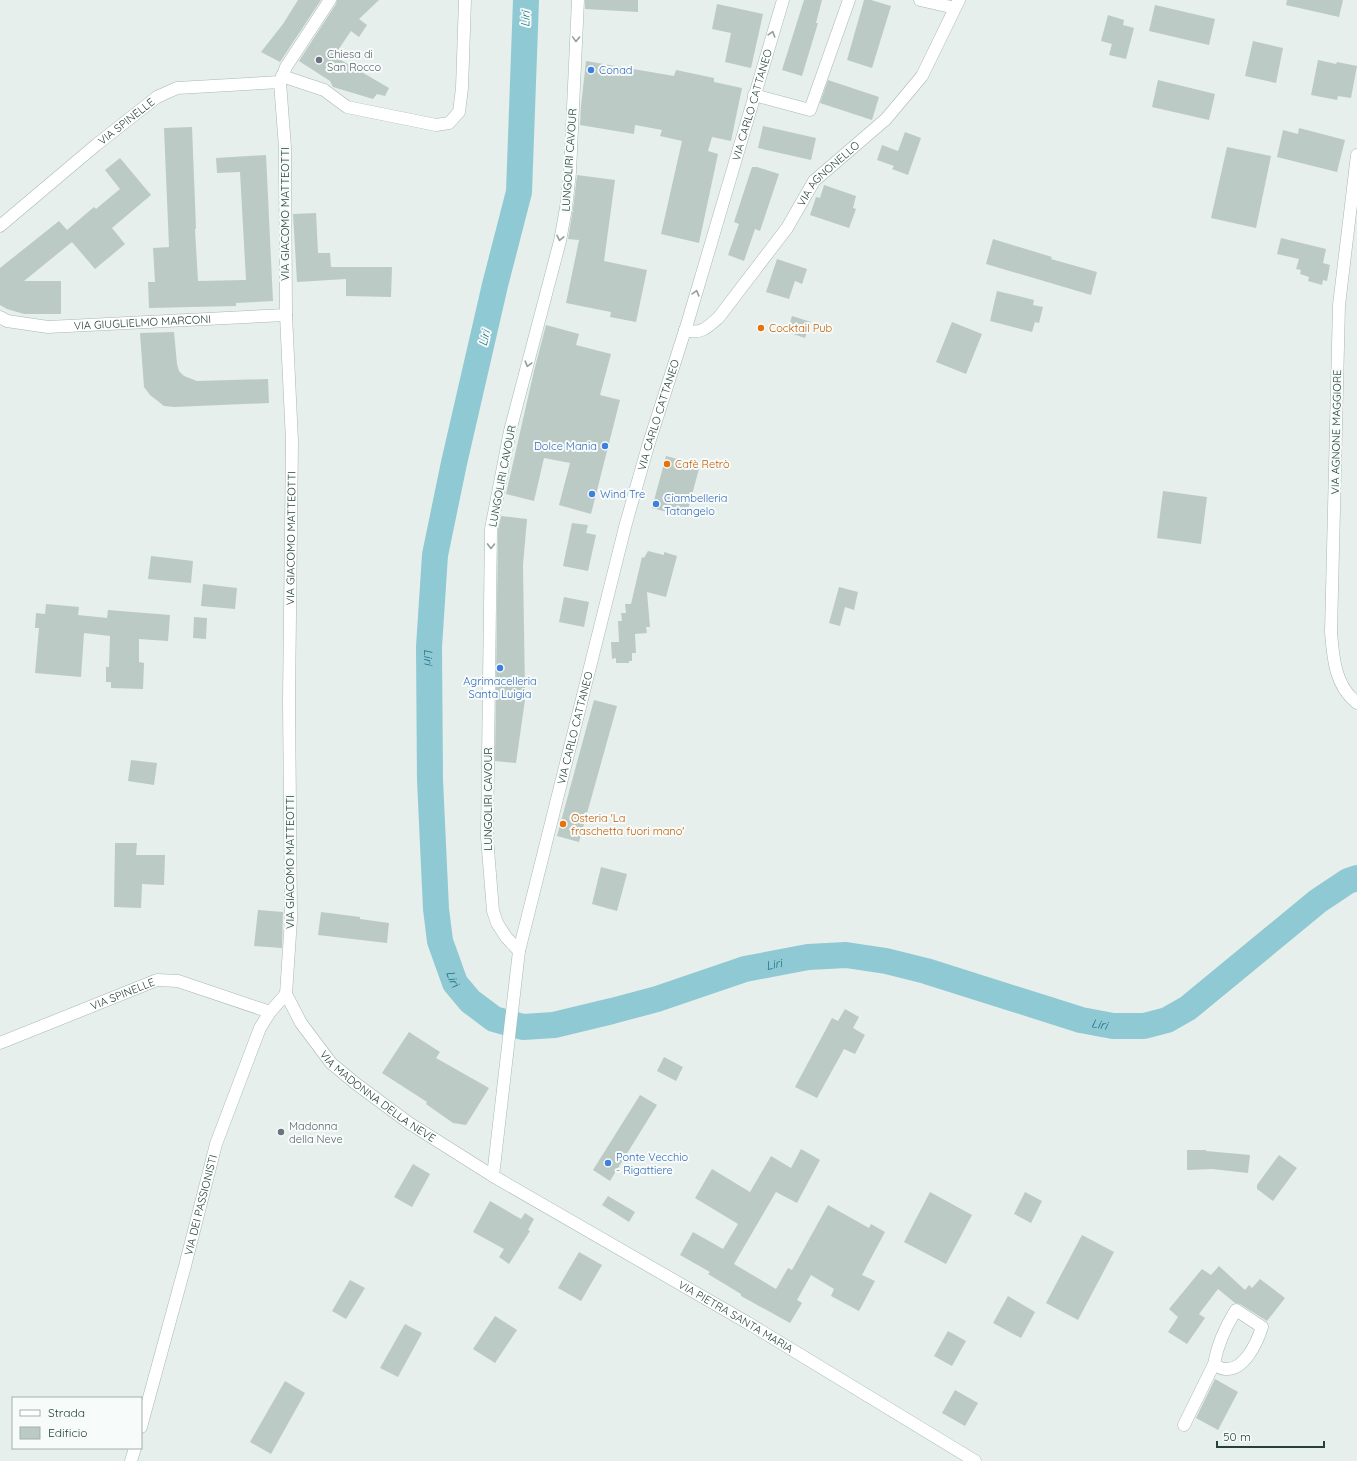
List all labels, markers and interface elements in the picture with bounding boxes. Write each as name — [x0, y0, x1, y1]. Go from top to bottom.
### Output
water label: Liri — [517, 9, 533, 27]
one-way arrow — [767, 30, 776, 37]
one-way arrow — [572, 36, 580, 42]
place label: Chiesa di San Rocco — [327, 47, 382, 74]
street label: VIA CARLO CATTANEO — [729, 47, 775, 162]
marker: Chiesa di San Rocco — [314, 55, 324, 65]
place label: Conad — [599, 63, 633, 77]
marker: Conad — [586, 65, 596, 75]
street label: VIA SPINELLE — [95, 95, 157, 148]
street label: LUNGOLIRI CAVOUR — [558, 108, 580, 212]
street label: VIA AGNONELLO — [794, 138, 862, 209]
street label: VIA GIACOMO MATTEOTTI — [278, 147, 292, 281]
one-way arrow — [557, 235, 565, 241]
one-way arrow — [691, 289, 700, 296]
street label: VIA GIUGLIELMO MARCONI — [73, 312, 211, 333]
place label: Cocktail Pub — [769, 321, 832, 335]
marker: Cocktail Pub — [756, 323, 766, 333]
water label: Liri — [475, 327, 493, 348]
street label: VIA CARLO CATTANEO — [634, 358, 682, 472]
one-way arrow — [524, 361, 532, 367]
street label: VIA AGNONE MAGGIORE — [1328, 369, 1344, 495]
street label: LUNGOLIRI CAVOUR — [485, 424, 519, 528]
place label: Dolce Mania — [534, 439, 597, 453]
marker: Dolce Mania — [600, 441, 610, 451]
place label: Cafè Retrò — [675, 457, 730, 471]
marker: Cafè Retrò — [662, 459, 672, 469]
street label: VIA GIACOMO MATTEOTTI — [283, 471, 299, 605]
place label: Wind Tre — [600, 487, 645, 501]
marker: Wind Tre — [587, 489, 597, 499]
place label: Ciambelleria Tatangelo — [664, 491, 728, 518]
marker: Ciambelleria Tatangelo — [651, 499, 661, 509]
one-way arrow — [487, 543, 495, 549]
water label: Liri — [422, 649, 437, 667]
marker: Agrimacelleria Santa Luigia — [495, 663, 505, 673]
street label: VIA CARLO CATTANEO — [554, 670, 596, 786]
place label: Agrimacelleria Santa Luigia — [463, 674, 537, 701]
street label: LUNGOLIRI CAVOUR — [481, 747, 495, 851]
street label: VIA GIACOMO MATTEOTTI — [283, 795, 297, 929]
place label: Osteria 'La fraschetta fuori mano' — [571, 811, 684, 838]
marker: Osteria 'La fraschetta fuori mano' — [558, 819, 568, 829]
water label: Liri — [764, 954, 784, 972]
water label: Liri — [444, 968, 464, 991]
street label: VIA SPINELLE — [88, 975, 157, 1013]
water label: Liri — [1090, 1015, 1110, 1033]
street label: VIA MADONNA DELLA NEVE — [317, 1048, 438, 1145]
place label: Madonna della Neve — [289, 1119, 343, 1146]
marker: Madonna della Neve — [276, 1127, 286, 1137]
place label: Ponte Vecchio - Rigattiere — [616, 1150, 689, 1177]
street label: VIA DEI PASSIONISTI — [181, 1153, 220, 1257]
marker: Ponte Vecchio - Rigattiere — [603, 1158, 613, 1168]
street label: VIA PIETRA SANTA MARIA — [676, 1277, 796, 1356]
legend — [12, 1397, 142, 1449]
text: Strada — [48, 1405, 85, 1420]
scale bar — [1217, 1423, 1324, 1449]
text: Edificio — [48, 1425, 88, 1440]
text: 50 m — [1223, 1429, 1251, 1444]

